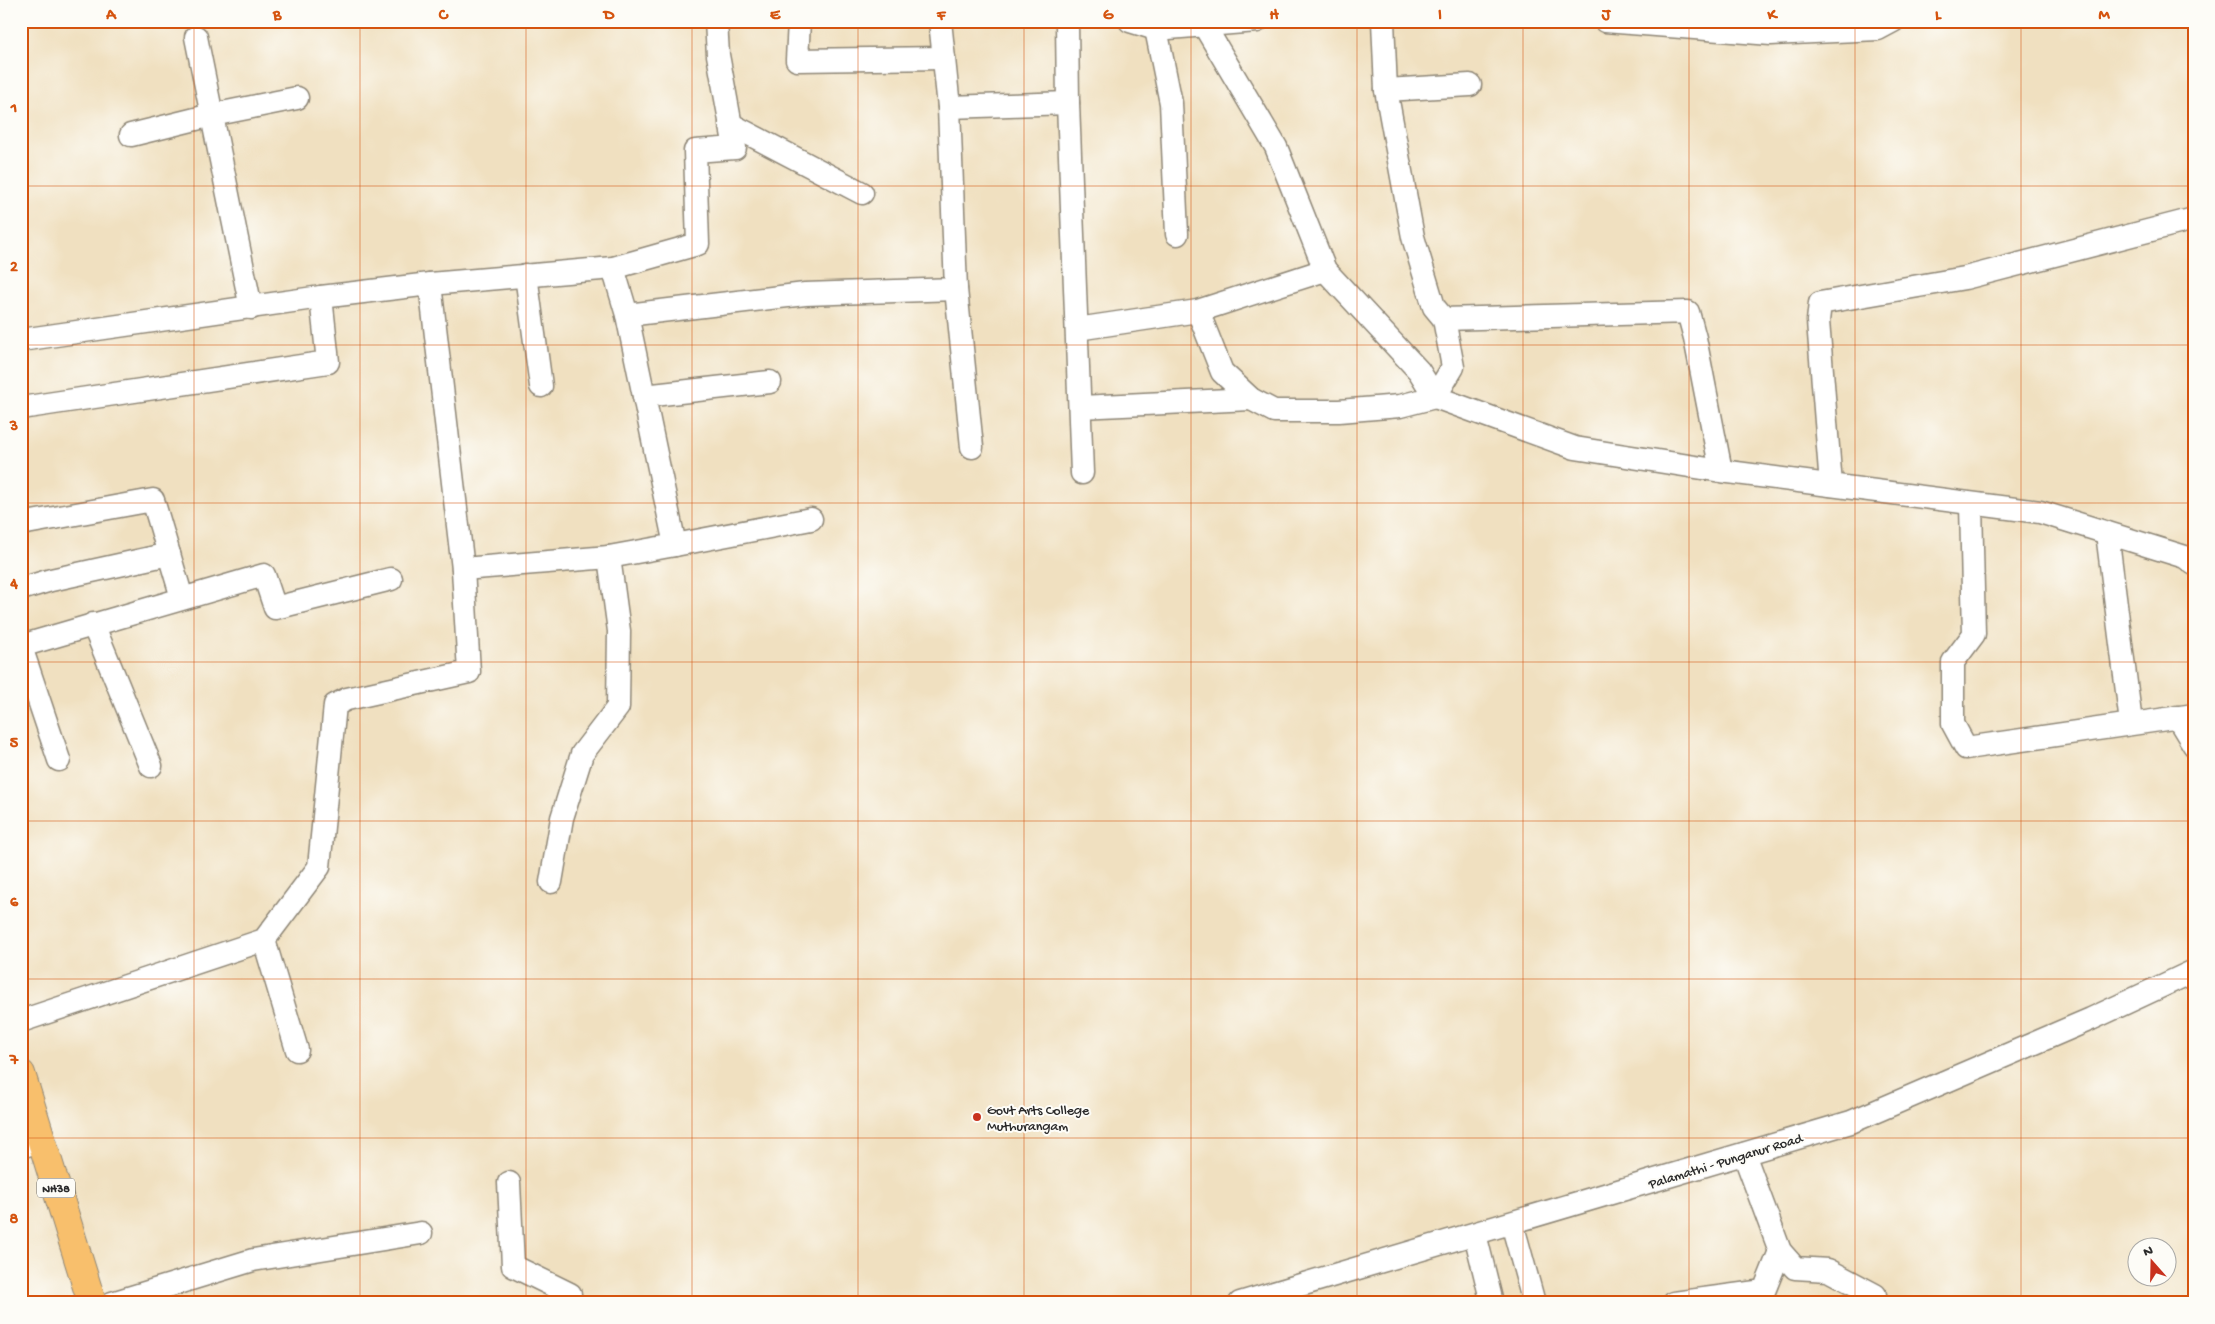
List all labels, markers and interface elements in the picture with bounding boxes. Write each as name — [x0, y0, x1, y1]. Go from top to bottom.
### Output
text: A — [105, 7, 117, 26]
text: B — [272, 7, 282, 26]
text: C — [438, 7, 449, 26]
text: D — [602, 7, 615, 26]
text: E — [770, 7, 781, 26]
text: F — [936, 7, 947, 26]
text: G — [1103, 7, 1114, 26]
text: H — [1269, 7, 1279, 26]
text: I — [1438, 7, 1442, 26]
text: J — [1601, 7, 1612, 26]
text: K — [1767, 7, 1779, 26]
text: L — [1935, 7, 1942, 26]
text: M — [2098, 7, 2110, 26]
text: 1 — [10, 100, 17, 119]
text: 2 — [10, 259, 18, 278]
text: 3 — [9, 418, 18, 437]
text: 4 — [9, 576, 18, 595]
text: 5 — [10, 735, 19, 754]
text: 6 — [10, 894, 19, 913]
text: 7 — [9, 1052, 19, 1071]
place label: Govt Arts College Muthurangam — [987, 1103, 1090, 1136]
marker: Govt Arts College Muthurangam — [971, 1111, 983, 1123]
street label: Palamathi - Punganur Road — [1646, 1130, 1806, 1194]
road number: NH38 — [37, 1178, 75, 1198]
text: 8 — [10, 1211, 19, 1230]
north arrow — [2128, 1236, 2178, 1286]
text: N — [2141, 1243, 2156, 1262]

